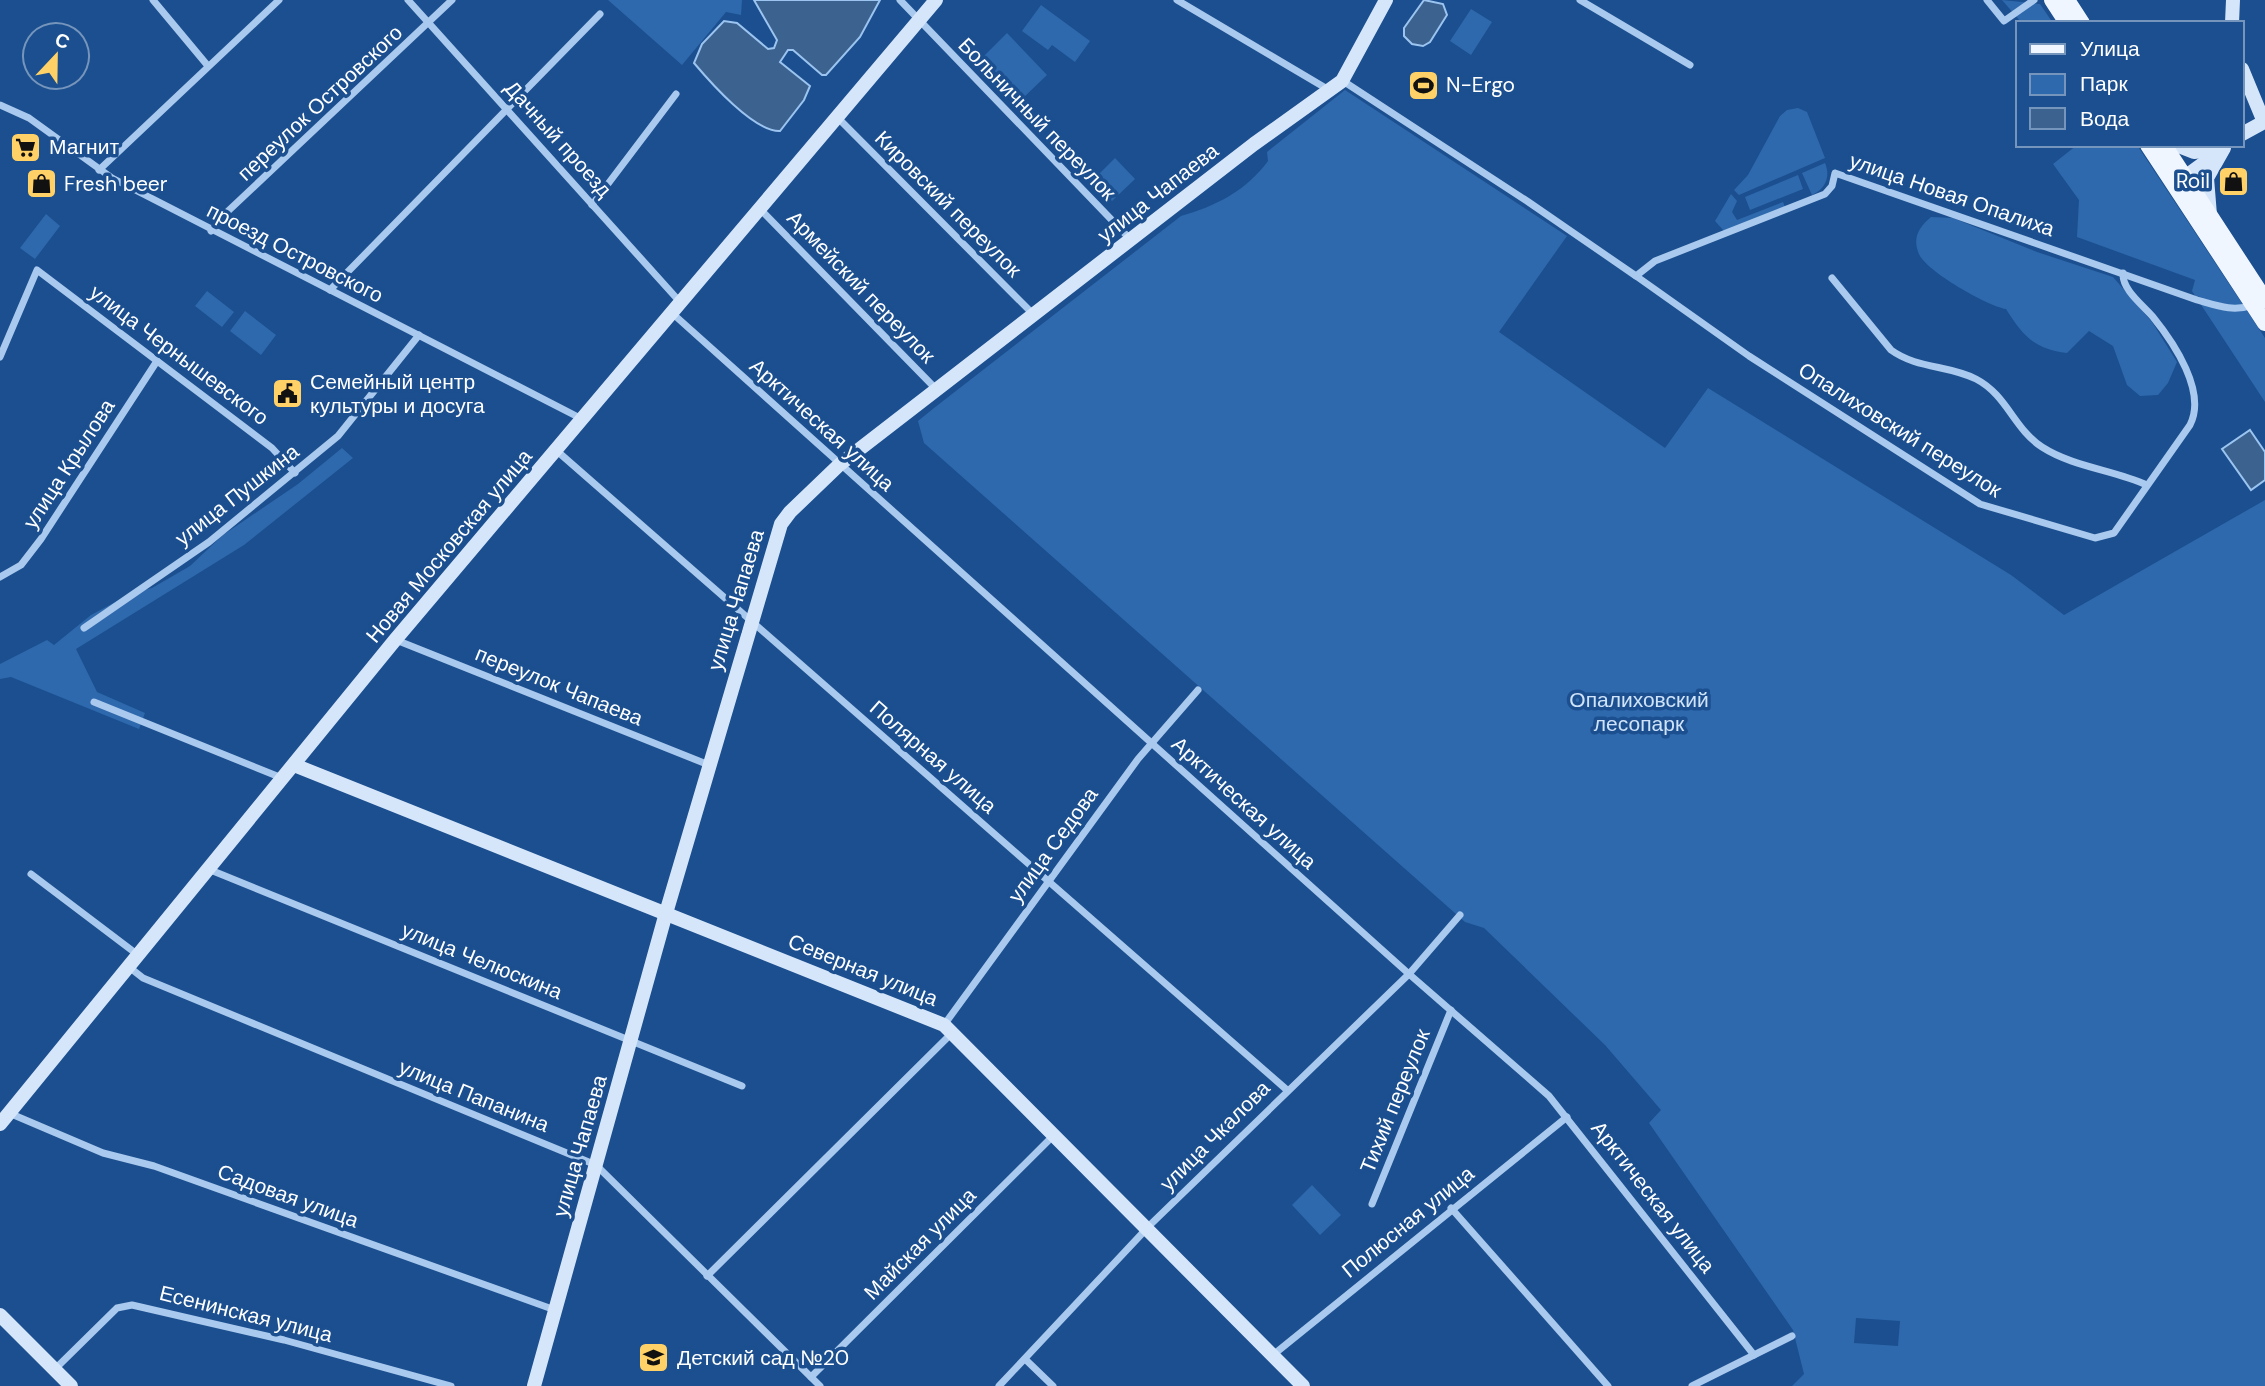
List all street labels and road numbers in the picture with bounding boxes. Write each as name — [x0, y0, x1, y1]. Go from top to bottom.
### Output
street label: переулок Островского — [231, 19, 409, 187]
street label: Больничный переулок — [952, 32, 1123, 207]
street label: Дачный проезд — [498, 75, 618, 203]
street label: Кировский переулок — [869, 125, 1028, 284]
street label: улица Чапаева — [1092, 137, 1225, 249]
street label: улица Новая Опалиха — [1846, 147, 2059, 243]
street label: проезд Островского — [202, 196, 388, 310]
street label: Армейский переулок — [781, 205, 942, 370]
street label: улица Чернышевского — [84, 278, 274, 432]
street label: Арктическая улица — [744, 353, 901, 498]
street label: Опалиховский переулок — [1793, 356, 2008, 504]
street label: улица Крылова — [17, 394, 122, 534]
street label: улица Пушкина — [169, 438, 305, 552]
street label: Новая Московская улица — [360, 443, 539, 649]
street label: улица Чапаева — [701, 526, 771, 674]
street label: переулок Чапаева — [471, 640, 647, 732]
street label: Полярная улица — [864, 694, 1003, 820]
street label: Арктическая улица — [1166, 731, 1323, 876]
street label: улица Седова — [1002, 781, 1105, 908]
street label: улица Челюскина — [397, 916, 567, 1006]
street label: Северная улица — [784, 927, 942, 1013]
street label: Тихий переулок — [1353, 1024, 1437, 1177]
street label: улица Папанина — [395, 1053, 554, 1139]
street label: улица Чапаева — [546, 1072, 614, 1220]
street label: улица Чкалова — [1154, 1074, 1277, 1197]
street label: Арктическая улица — [1585, 1115, 1721, 1279]
street label: Садовая улица — [214, 1157, 363, 1235]
street label: Полюсная улица — [1336, 1160, 1480, 1284]
street label: Майская улица — [858, 1182, 982, 1306]
street label: Есенинская улица — [157, 1279, 336, 1349]

